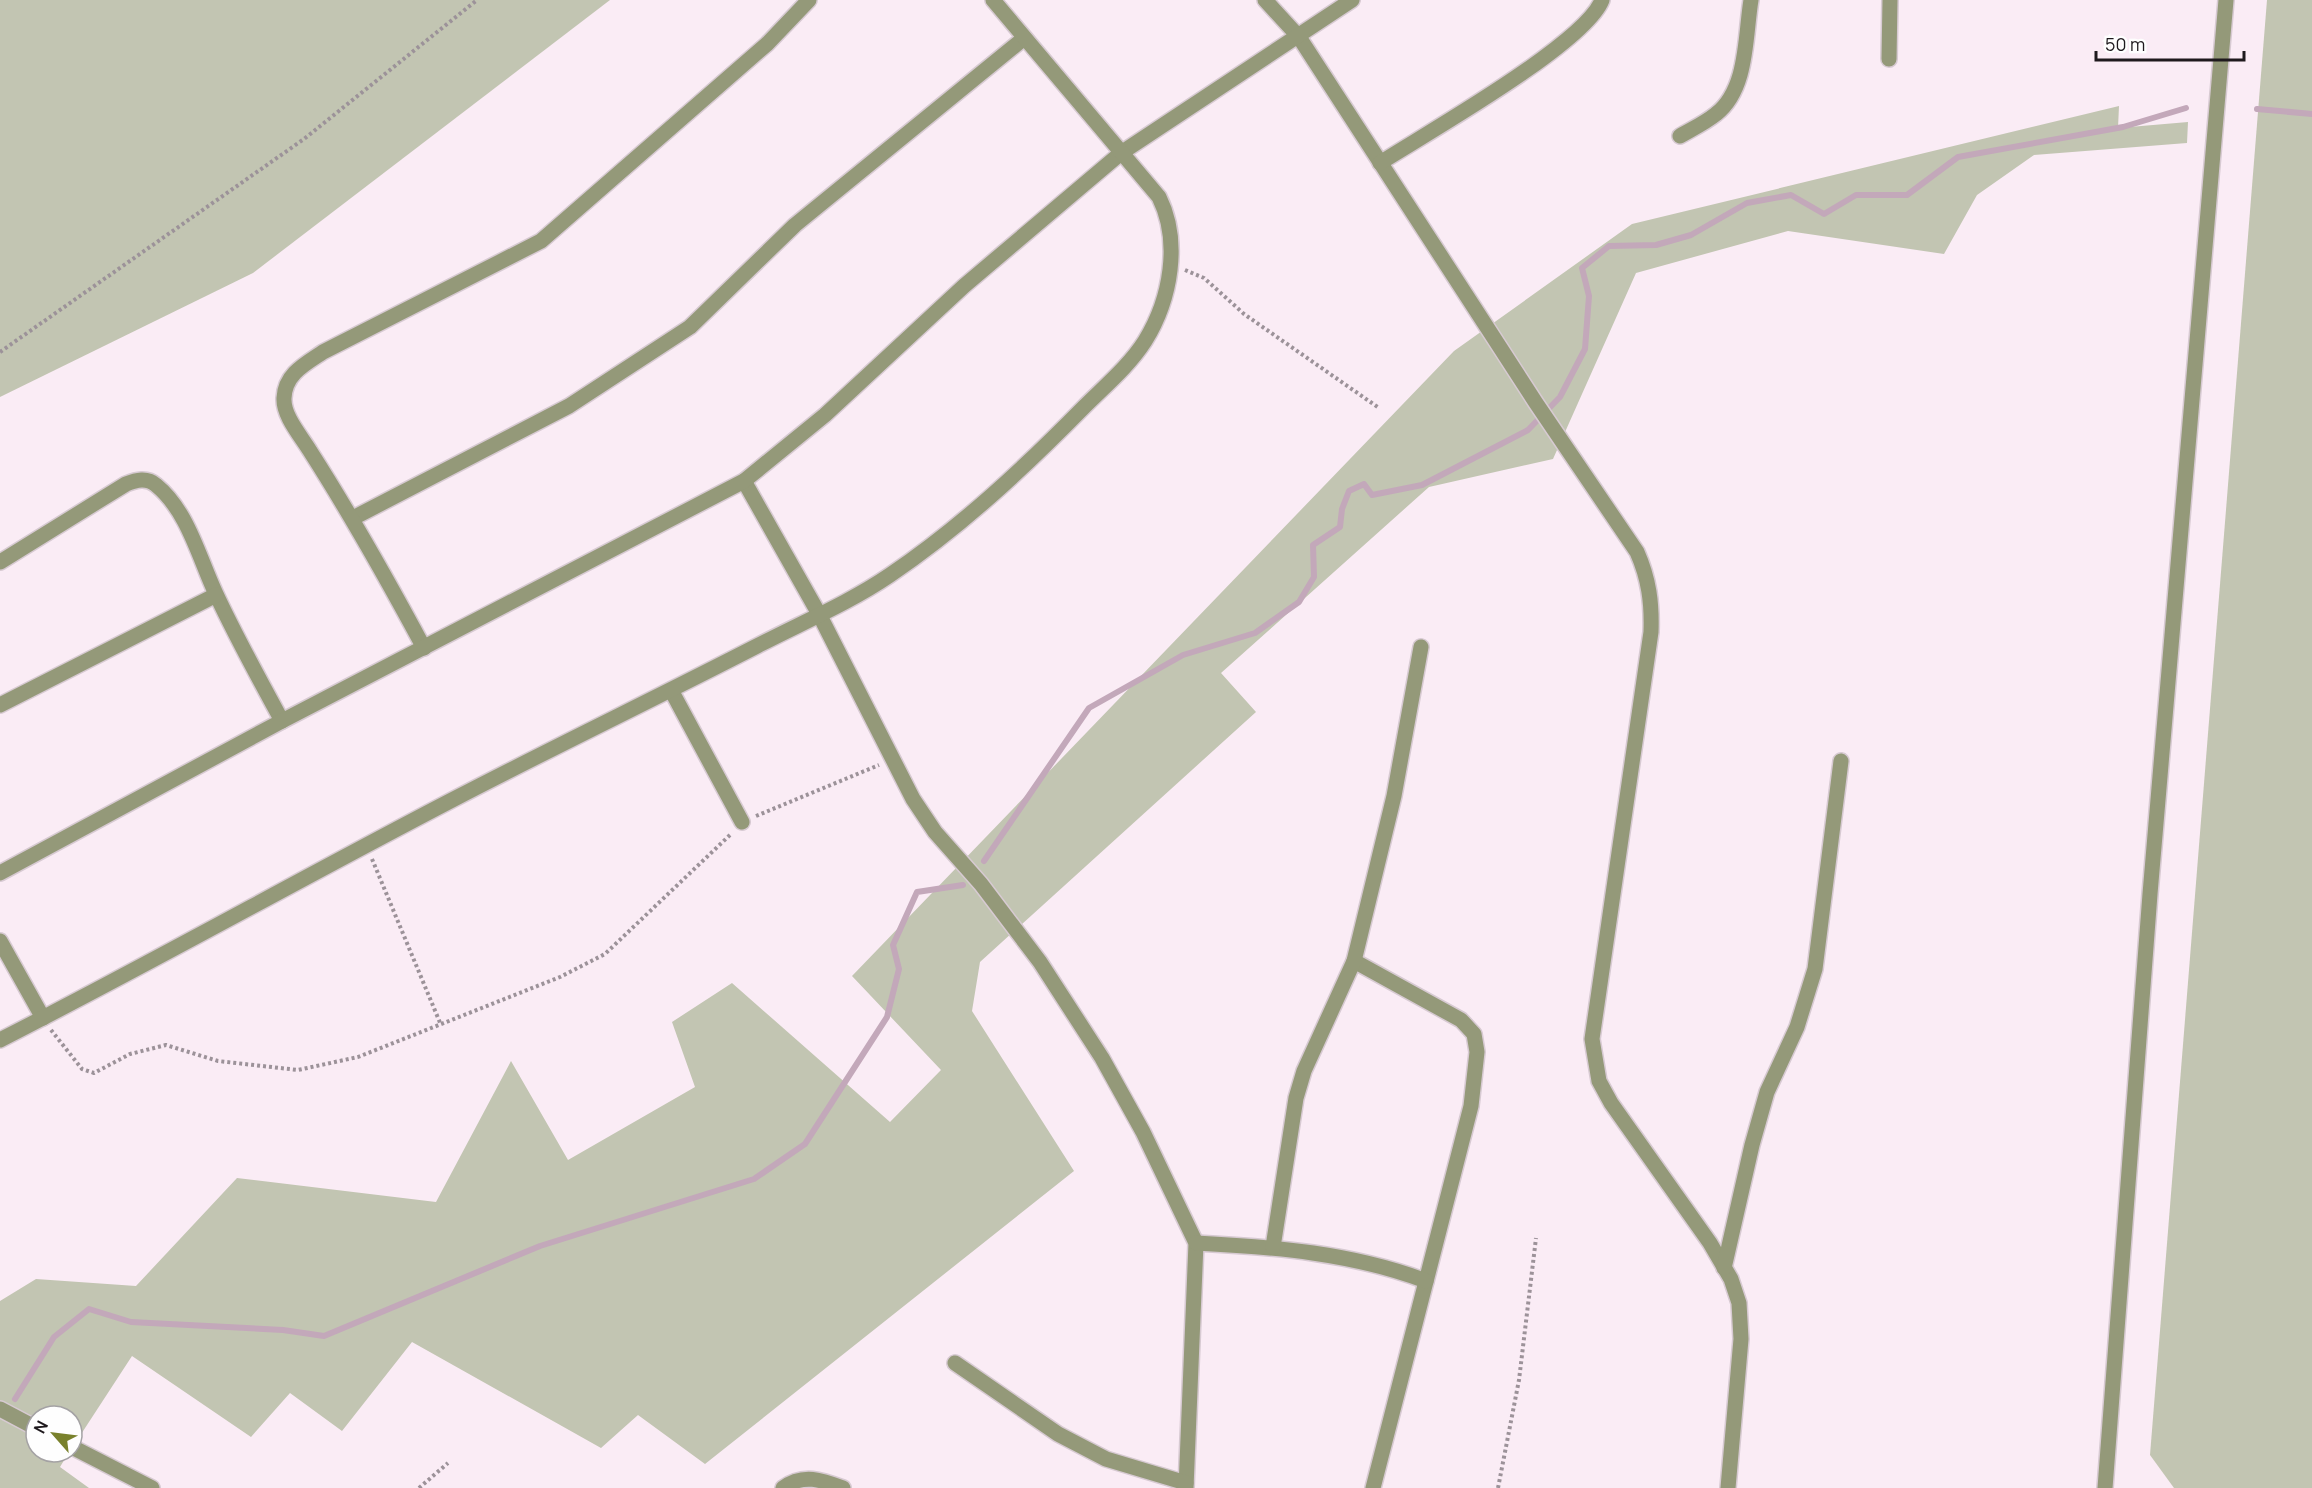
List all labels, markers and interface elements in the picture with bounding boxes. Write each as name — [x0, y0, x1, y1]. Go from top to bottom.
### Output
scale bar — [2096, 24, 2244, 62]
text: 50 m — [2105, 32, 2145, 56]
north arrow — [24, 1404, 84, 1464]
text: N — [28, 1417, 53, 1437]

